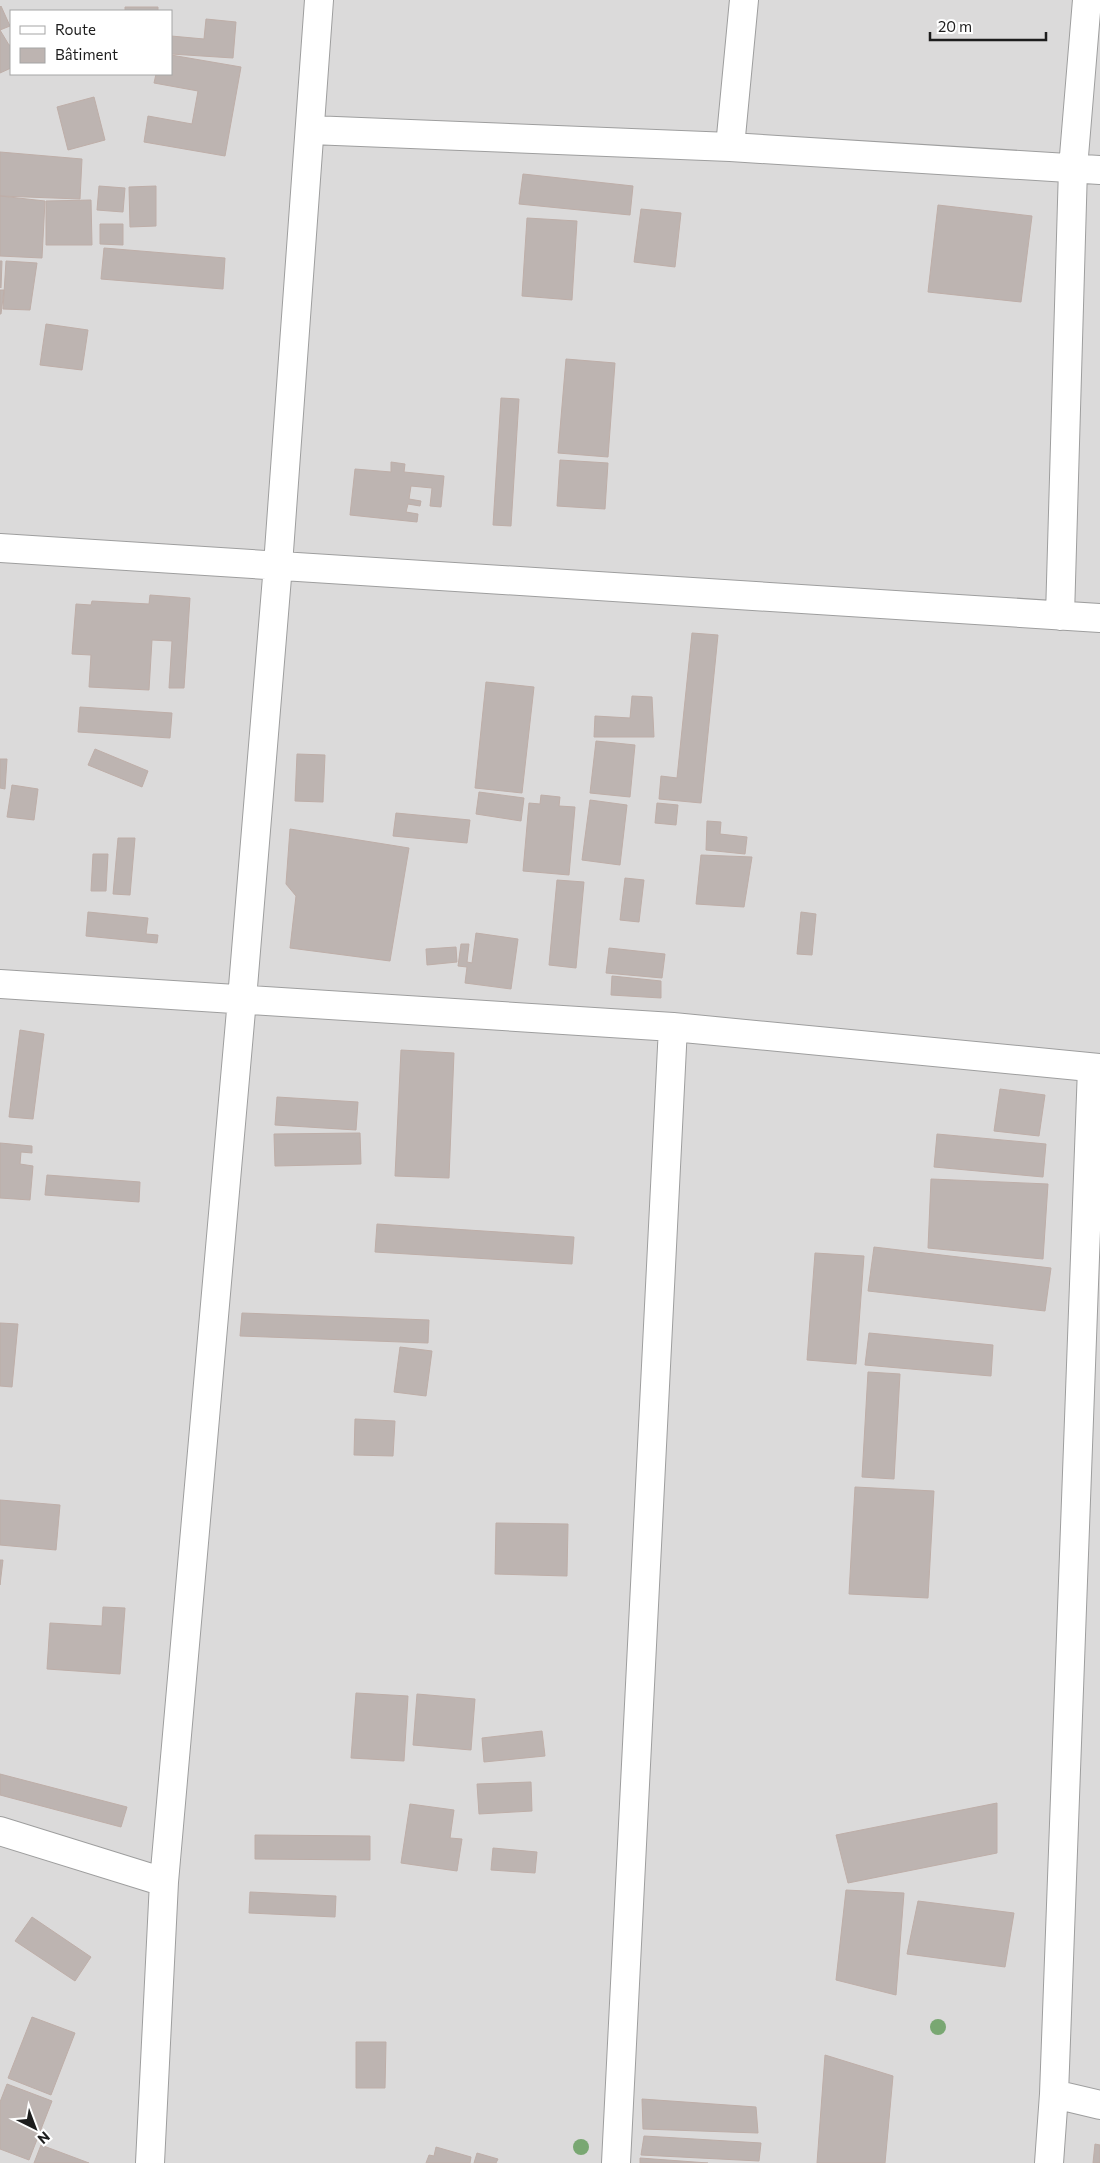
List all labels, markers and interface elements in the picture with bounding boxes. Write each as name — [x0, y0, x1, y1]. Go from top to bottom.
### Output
legend — [10, 10, 172, 75]
scale bar — [930, 10, 1046, 42]
text: 20 m — [938, 17, 972, 35]
text: Route — [55, 20, 96, 38]
text: Bâtiment — [55, 45, 118, 63]
north arrow — [10, 2103, 60, 2153]
text: N — [34, 2128, 54, 2148]

